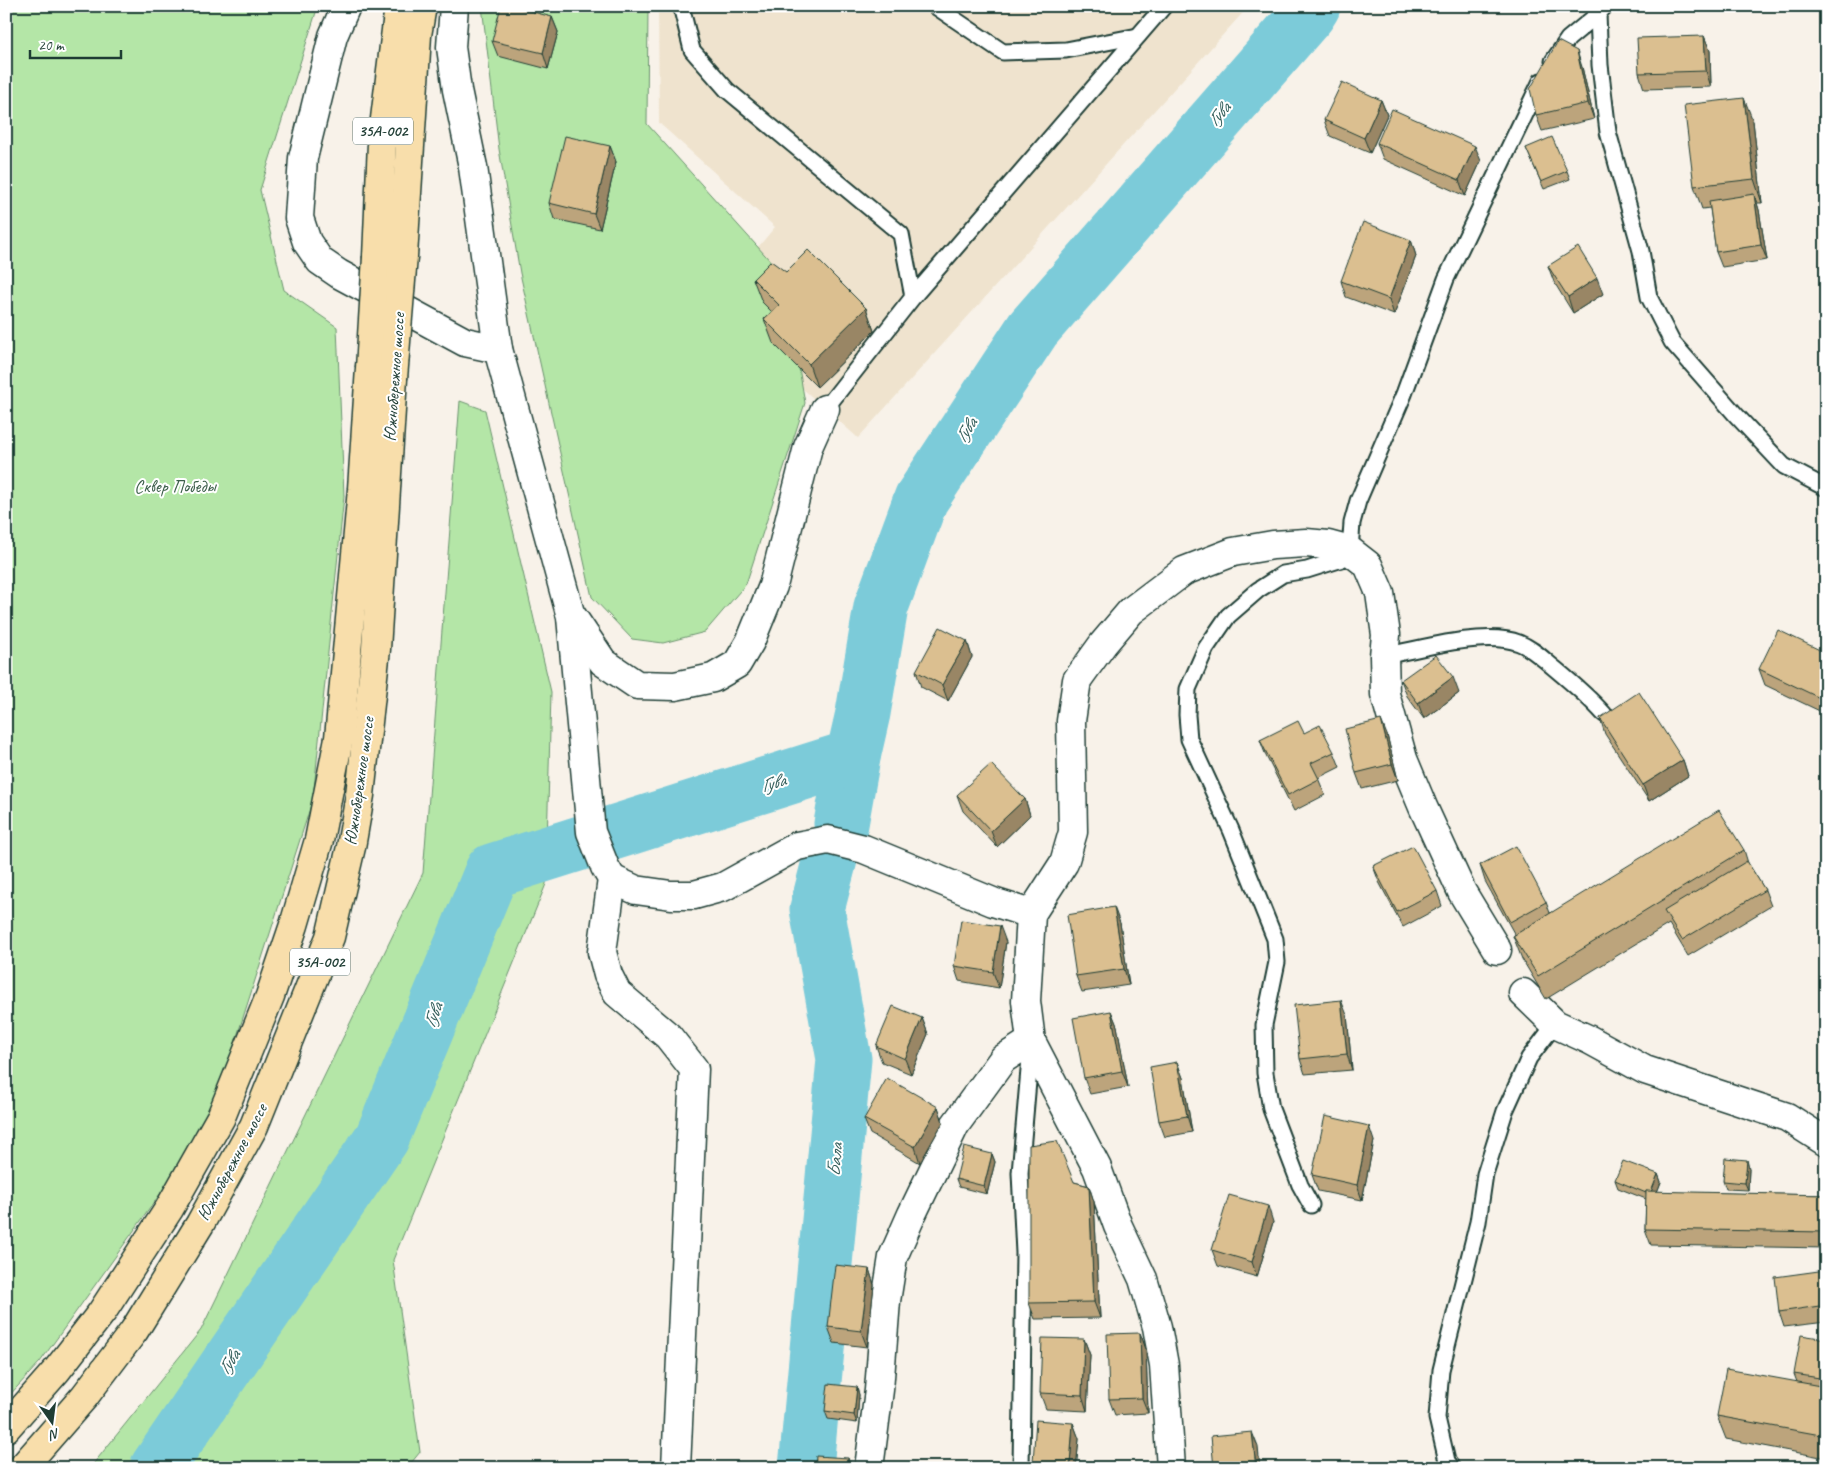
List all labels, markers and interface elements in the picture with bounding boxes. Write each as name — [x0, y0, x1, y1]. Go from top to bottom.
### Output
scale bar — [30, 28, 121, 60]
text: 20 m — [38, 36, 65, 55]
water label: Гува — [1202, 95, 1238, 131]
road number: 35А-002 — [353, 118, 413, 144]
street label: Южнобережное шоссе — [379, 311, 410, 442]
water label: Гува — [949, 411, 984, 447]
park label: Сквер Победы — [134, 475, 217, 497]
street label: Южнобережное шоссе — [339, 714, 379, 846]
water label: Гува — [758, 767, 790, 798]
road number: 35А-002 — [290, 949, 350, 976]
water label: Гува — [417, 997, 450, 1031]
street label: Южнобережное шоссе — [192, 1099, 273, 1224]
water label: Бала — [822, 1140, 849, 1177]
water label: Гува — [212, 1343, 247, 1379]
north arrow — [28, 1396, 78, 1446]
text: N — [47, 1425, 61, 1444]

